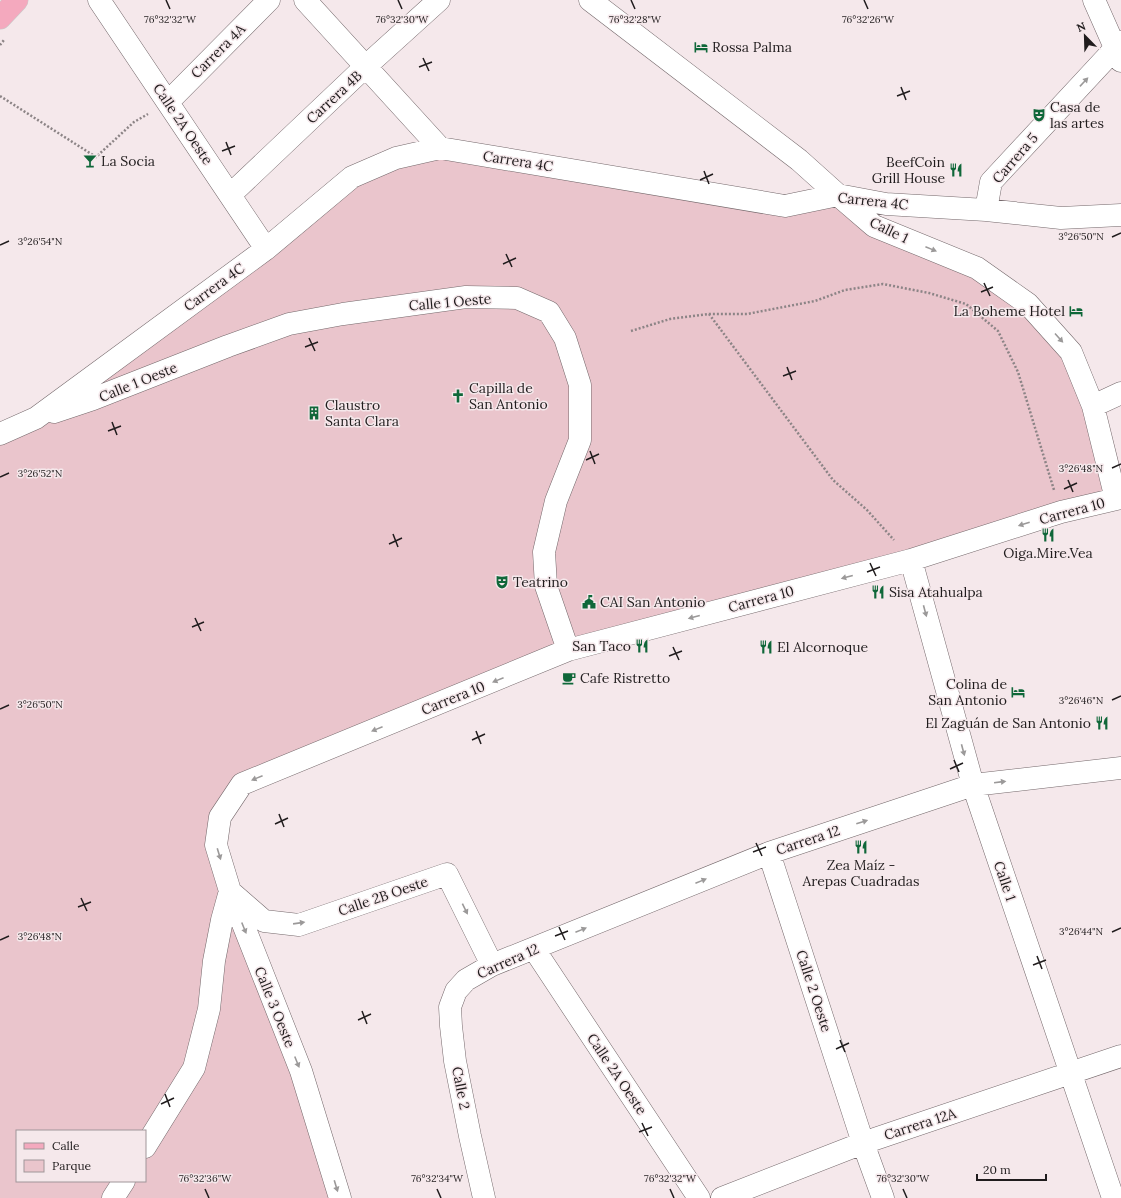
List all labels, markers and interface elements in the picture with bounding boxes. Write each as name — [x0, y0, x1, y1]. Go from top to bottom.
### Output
text: 76°32'32"W — [144, 13, 197, 26]
text: 76°32'30"W — [376, 13, 429, 26]
text: 76°32'28"W — [609, 13, 662, 26]
text: 76°32'26"W — [842, 13, 895, 26]
north arrow — [1065, 16, 1105, 56]
text: N — [1074, 18, 1088, 35]
street label: Carrera 4A — [187, 20, 249, 82]
place label: Rossa Palma — [712, 38, 792, 56]
hotel icon: Rossa Palma — [693, 39, 709, 55]
street label: Carrera 4B — [302, 66, 366, 127]
one-way arrow — [1079, 77, 1089, 87]
street label: Calle 2A Oeste — [149, 80, 217, 168]
place label: Casa de las artes — [1050, 98, 1104, 132]
theatre icon: Casa de las artes — [1031, 107, 1047, 123]
street label: Carrera 5 — [988, 129, 1042, 187]
street label: Carrera 4C — [482, 147, 555, 175]
place label: La Socia — [101, 152, 155, 170]
bar icon: La Socia — [82, 153, 98, 169]
place label: BeefCoin Grill House — [872, 153, 945, 187]
restaurant icon: BeefCoin Grill House — [948, 162, 964, 178]
street label: Carrera 4C — [837, 188, 909, 214]
street label: Calle 1 — [867, 213, 911, 247]
text: 3°26'50"N — [1058, 230, 1104, 243]
text: 3°26'54"N — [18, 235, 63, 248]
one-way arrow — [926, 246, 937, 252]
street label: Carrera 4C — [180, 259, 248, 315]
street label: Calle 1 Oeste — [408, 289, 492, 315]
place label: La Boheme Hotel — [953, 302, 1065, 320]
hotel icon: La Boheme Hotel — [1068, 303, 1084, 319]
one-way arrow — [1054, 333, 1063, 343]
street label: Calle 1 Oeste — [96, 358, 180, 406]
place label: Capilla de San Antonio — [469, 379, 548, 413]
church icon: Capilla de San Antonio — [450, 388, 466, 404]
place label: Claustro Santa Clara — [325, 396, 399, 430]
building icon: Claustro Santa Clara — [306, 405, 322, 421]
text: 3°26'48"N — [1059, 462, 1104, 475]
text: 3°26'52"N — [18, 467, 63, 480]
street label: Carrera 10 — [1037, 494, 1107, 528]
one-way arrow — [1018, 521, 1030, 527]
restaurant icon: Oiga.Mire.Vea — [1040, 527, 1056, 543]
place label: Oiga.Mire.Vea — [1003, 544, 1093, 562]
place label: Teatrino — [513, 573, 568, 591]
theatre icon: Teatrino — [494, 574, 510, 590]
one-way arrow — [840, 574, 852, 580]
street label: Carrera 10 — [726, 582, 796, 616]
place label: Sisa Atahualpa — [889, 583, 983, 601]
restaurant icon: Sisa Atahualpa — [870, 584, 886, 600]
place label: CAI San Antonio — [600, 593, 706, 611]
public building icon: CAI San Antonio — [581, 594, 597, 610]
one-way arrow — [922, 605, 928, 617]
one-way arrow — [687, 614, 699, 620]
place label: San Taco — [572, 637, 631, 655]
restaurant icon: San Taco — [634, 638, 650, 654]
place label: El Alcornoque — [777, 638, 869, 656]
restaurant icon: El Alcornoque — [758, 639, 774, 655]
place label: Cafe Ristretto — [580, 669, 670, 687]
cafe icon: Cafe Ristretto — [561, 670, 577, 686]
place label: Colina de San Antonio — [928, 675, 1007, 709]
street label: Carrera 10 — [418, 677, 488, 719]
one-way arrow — [491, 677, 503, 683]
hotel icon: Colina de San Antonio — [1010, 684, 1026, 700]
text: 3°26'46"N — [1059, 694, 1104, 707]
text: 3°26'50"N — [17, 698, 63, 711]
place label: El Zaguán de San Antonio — [925, 714, 1091, 732]
restaurant icon: El Zaguán de San Antonio — [1094, 715, 1110, 731]
one-way arrow — [372, 726, 383, 732]
one-way arrow — [961, 744, 967, 756]
one-way arrow — [251, 776, 263, 782]
one-way arrow — [994, 779, 1006, 785]
one-way arrow — [857, 819, 869, 825]
street label: Carrera 12 — [774, 821, 842, 859]
restaurant icon: Zea Maíz - Arepas Cuadradas — [853, 839, 869, 855]
one-way arrow — [216, 849, 222, 861]
place label: Zea Maíz - Arepas Cuadradas — [801, 856, 920, 890]
street label: Calle 1 — [990, 859, 1020, 903]
street label: Calle 2B Oeste — [336, 872, 431, 920]
one-way arrow — [695, 877, 707, 883]
one-way arrow — [461, 903, 468, 915]
one-way arrow — [293, 920, 306, 926]
one-way arrow — [242, 922, 248, 934]
text: 3°26'44"N — [1059, 925, 1103, 938]
one-way arrow — [575, 927, 586, 933]
text: 3°26'48"N — [18, 930, 63, 943]
street label: Carrera 12 — [474, 939, 542, 983]
street label: Calle 2 Oeste — [792, 948, 836, 1035]
street label: Calle 3 Oeste — [251, 964, 300, 1050]
street label: Calle 2A Oeste — [583, 1030, 651, 1118]
one-way arrow — [294, 1056, 300, 1067]
street label: Calle 2 — [448, 1065, 474, 1111]
street label: Carrera 12A — [882, 1104, 959, 1144]
legend — [16, 1130, 146, 1182]
text: Calle — [52, 1138, 80, 1153]
scale bar — [977, 1156, 1046, 1182]
text: Parque — [52, 1158, 92, 1173]
text: 20 m — [983, 1162, 1011, 1177]
text: 76°32'36"W — [179, 1172, 232, 1185]
text: 76°32'34"W — [411, 1172, 464, 1185]
text: 76°32'32"W — [644, 1172, 697, 1185]
text: 76°32'30"W — [877, 1172, 930, 1185]
one-way arrow — [333, 1180, 339, 1192]

